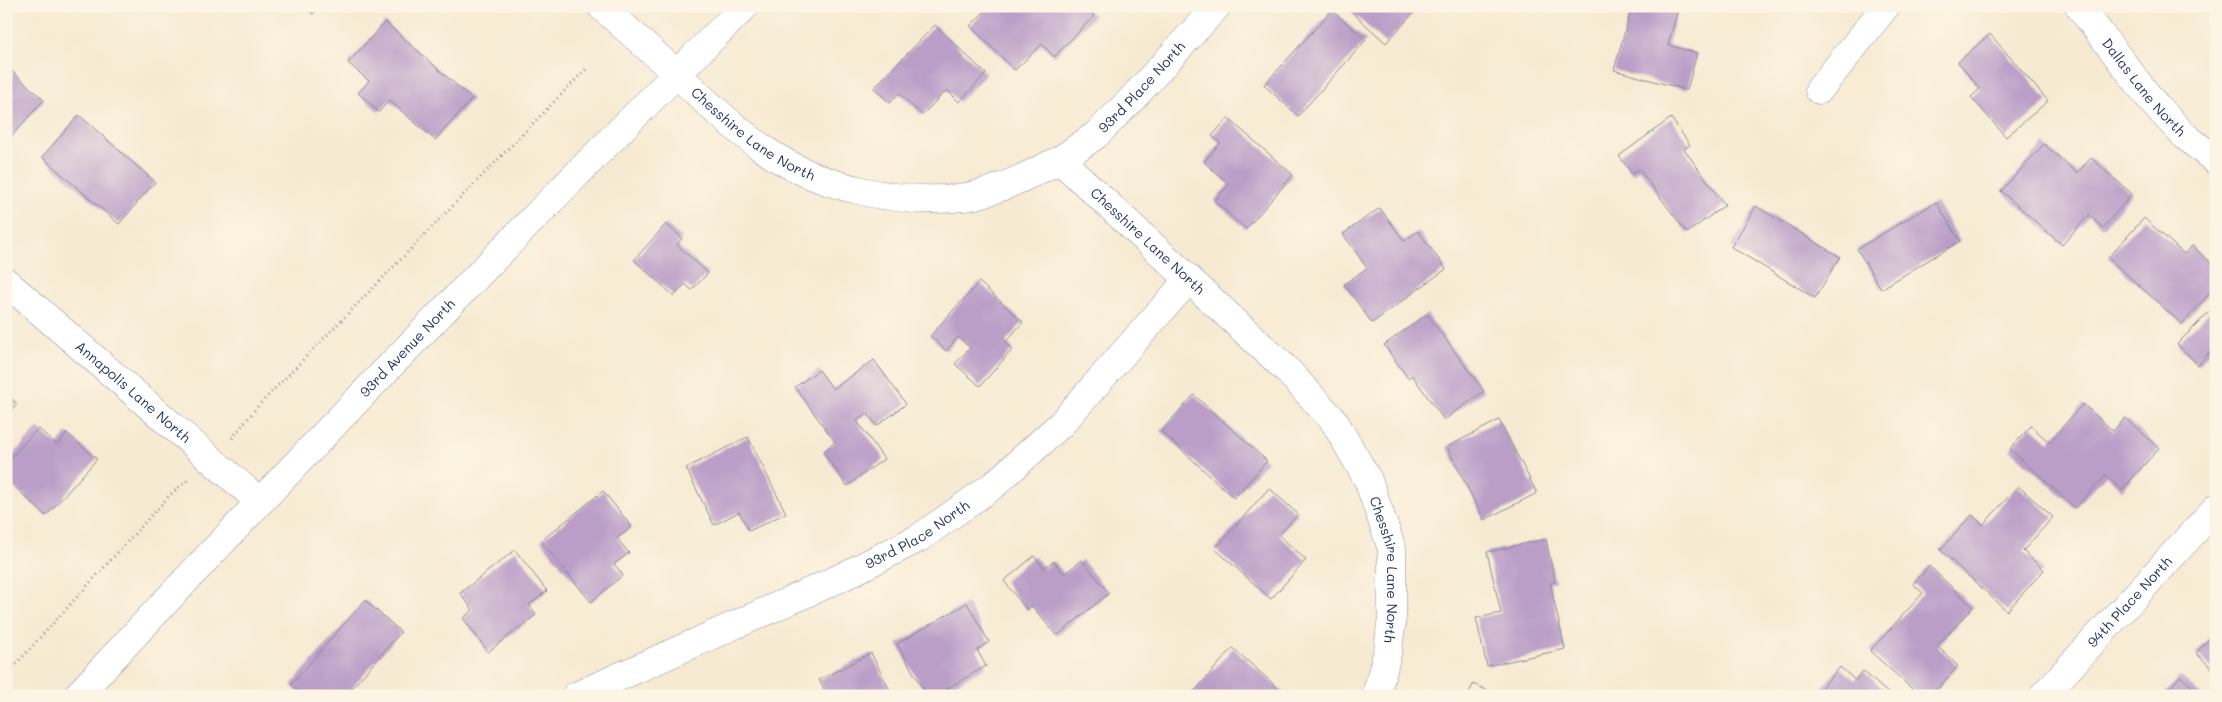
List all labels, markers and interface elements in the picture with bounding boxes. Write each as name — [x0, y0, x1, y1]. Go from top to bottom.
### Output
street label: Dallas Lane North — [2098, 34, 2190, 140]
street label: 93rd Place North — [1094, 37, 1189, 137]
street label: Chesshire Lane North — [687, 82, 818, 185]
street label: Chesshire Lane North — [1087, 183, 1209, 298]
street label: 93rd Avenue North — [355, 294, 459, 401]
street label: Annapolis Lane North — [72, 336, 195, 447]
street label: Chesshire Lane North — [1365, 494, 1402, 644]
street label: 93rd Place North — [862, 495, 973, 573]
street label: 94th Place North — [2083, 552, 2176, 651]

